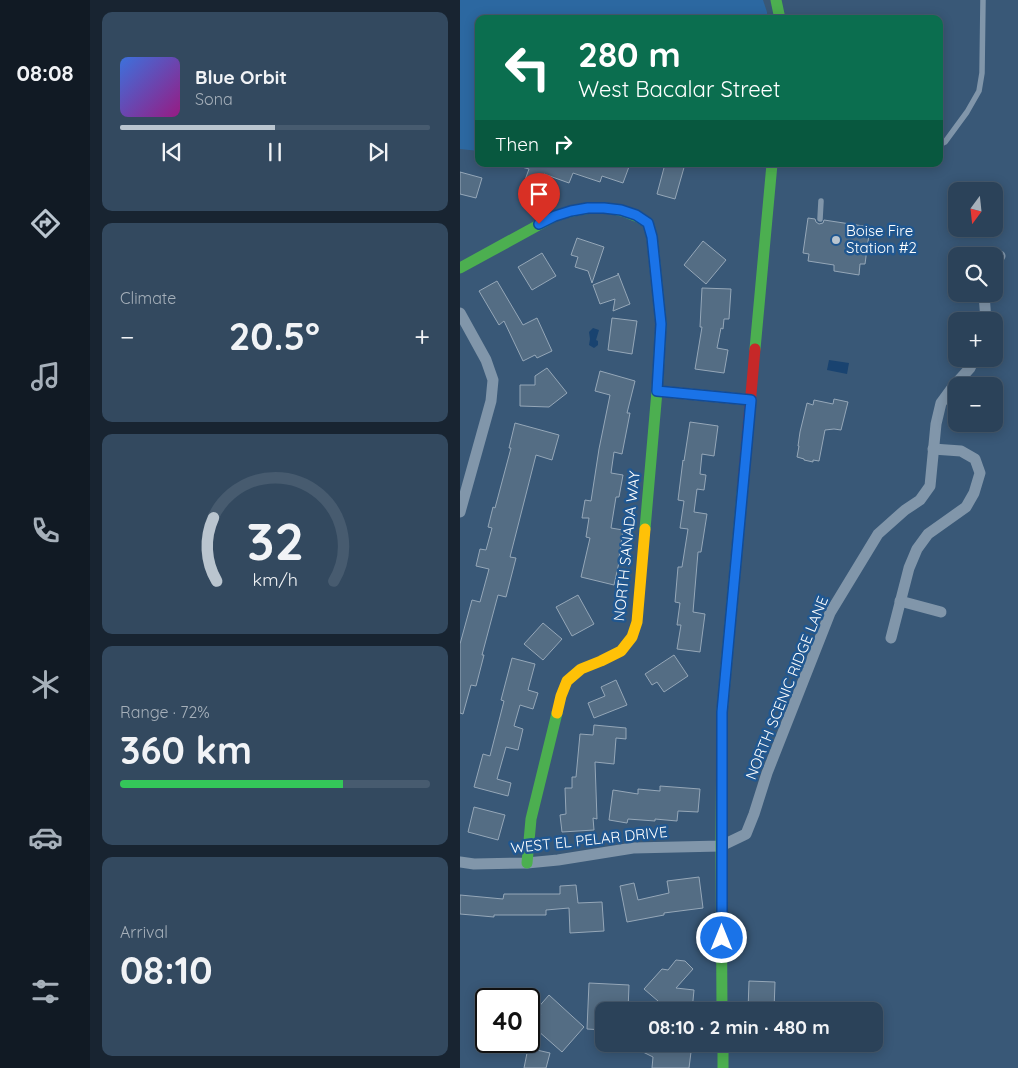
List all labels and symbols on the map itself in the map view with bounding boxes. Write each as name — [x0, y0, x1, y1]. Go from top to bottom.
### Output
pin — [518, 173, 560, 224]
north arrow — [948, 182, 1002, 238]
place label: Boise Fire Station #2 — [846, 221, 917, 257]
marker: Boise Fire Station #2 — [830, 234, 842, 246]
street label: NORTH SANADA WAY — [609, 469, 644, 622]
street label: NORTH SCENIC RIDGE LANE — [741, 593, 832, 782]
street label: WEST EL PELAR DRIVE — [510, 822, 668, 857]
position arrow — [695, 911, 747, 963]
speed limit sign: 40 — [475, 988, 540, 1053]

